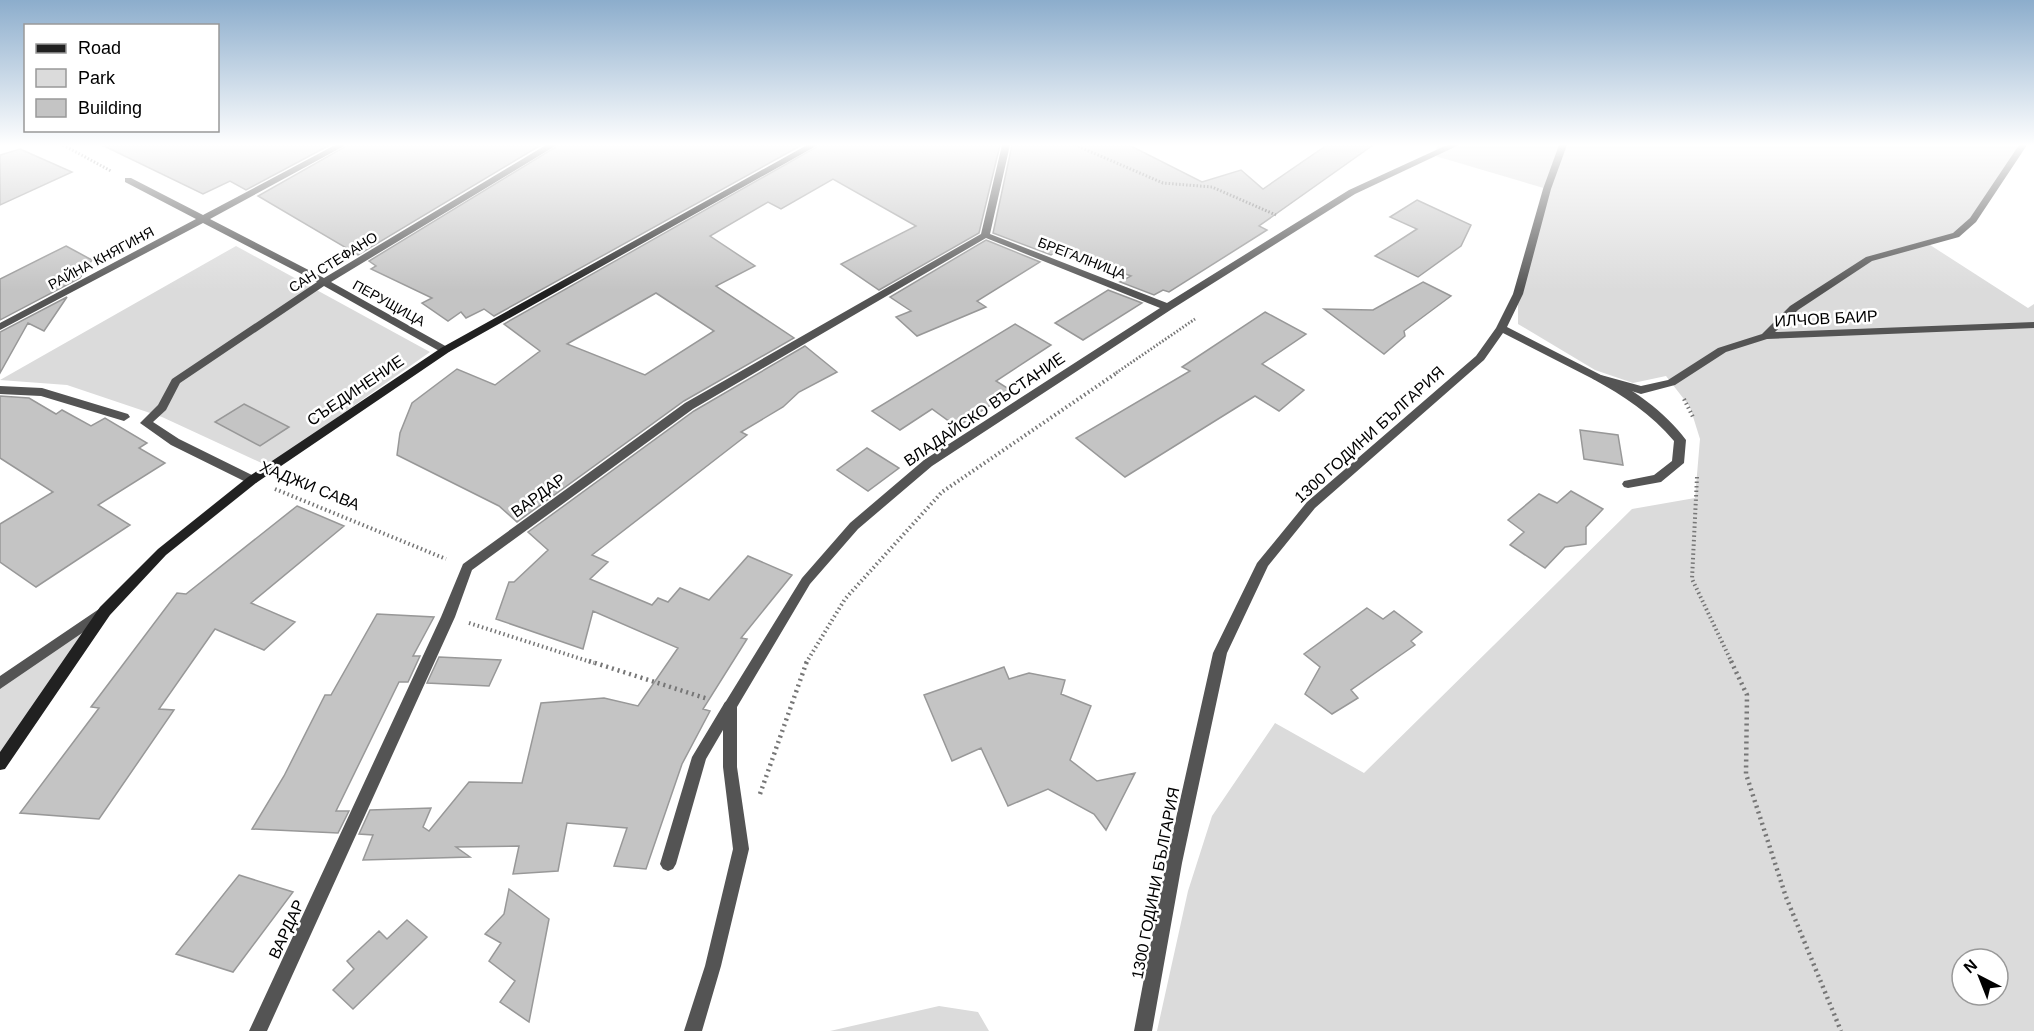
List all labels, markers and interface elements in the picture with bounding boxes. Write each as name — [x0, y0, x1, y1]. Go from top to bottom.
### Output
legend — [24, 24, 219, 132]
text: Road — [78, 38, 121, 58]
text: Park — [78, 68, 116, 88]
text: Building — [78, 98, 142, 118]
street label: РАЙНА КНЯГИНЯ — [45, 222, 157, 293]
street label: САН СТЕФАНО — [286, 228, 380, 296]
street label: БРЕГАЛНИЦА — [1036, 234, 1129, 282]
street label: ПЕРУЩИЦА — [350, 277, 429, 330]
street label: ИЛЧОВ БАИР — [1774, 307, 1878, 330]
street label: ВЛАДАЙСКО ВЪСТАНИЕ — [900, 348, 1068, 470]
street label: СЪЕДИНЕНИЕ — [304, 352, 407, 429]
street label: 1300 ГОДИНИ БЪЛГАРИЯ — [1291, 363, 1447, 506]
street label: ХАДЖИ САВА — [257, 458, 362, 513]
street label: ВАРДАР — [508, 470, 569, 521]
street label: 1300 ГОДИНИ БЪЛГАРИЯ — [1129, 786, 1182, 980]
street label: ВАРДАР — [266, 897, 307, 961]
north arrow — [1950, 947, 2010, 1007]
text: N — [1960, 956, 1980, 976]

